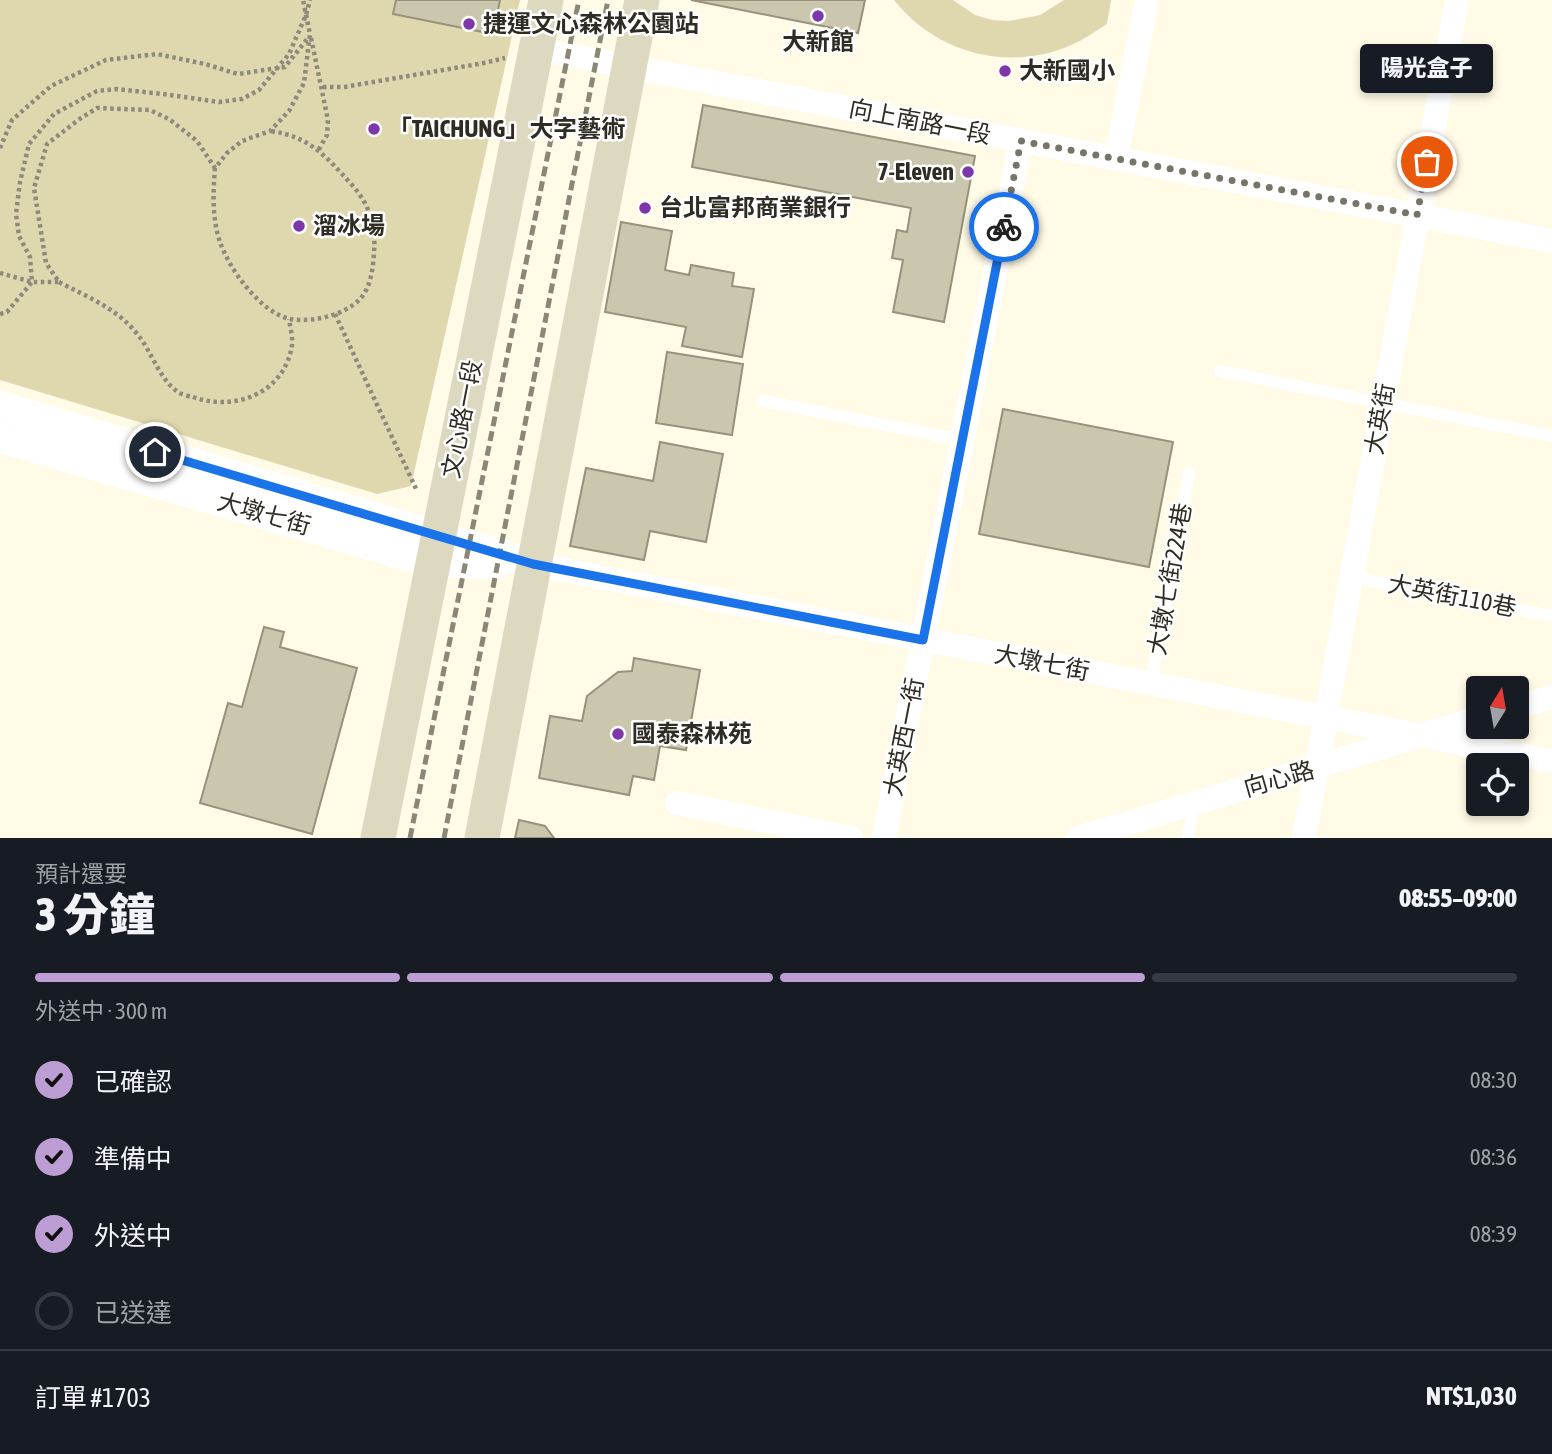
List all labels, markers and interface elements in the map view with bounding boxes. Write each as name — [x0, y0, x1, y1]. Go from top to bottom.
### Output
marker: 大新館 — [810, 8, 826, 24]
place label: 捷運文心森林公園站 — [483, 10, 699, 37]
marker: 捷運文心森林公園站 — [461, 16, 477, 32]
place label: 大新館 — [782, 28, 854, 55]
callout: 陽光盒子 — [1360, 43, 1494, 92]
text: 陽光盒子 — [1381, 55, 1473, 81]
place label: 大新國小 — [1019, 57, 1115, 84]
marker: 大新國小 — [997, 63, 1013, 79]
street label: 向上南路一段 — [847, 95, 993, 148]
place label: 「TAICHUNG」大字藝術 — [388, 115, 625, 142]
marker: 「TAICHUNG」大字藝術 — [366, 121, 382, 137]
pin — [1397, 132, 1457, 192]
icon: bag — [1408, 143, 1446, 181]
place label: 7-Eleven — [878, 158, 954, 185]
marker: 7-Eleven — [960, 164, 976, 180]
courier — [969, 192, 1039, 262]
place label: 台北富邦商業銀行 — [659, 194, 851, 221]
marker: 台北富邦商業銀行 — [637, 200, 653, 216]
icon: bike — [985, 208, 1023, 246]
place label: 溜冰場 — [313, 212, 385, 239]
marker: 溜冰場 — [291, 218, 307, 234]
street label: 文心路一段 — [437, 357, 486, 480]
street label: 大英街 — [1360, 381, 1399, 457]
pin — [125, 422, 185, 482]
icon: home — [136, 433, 174, 471]
street label: 大墩七街 — [214, 487, 314, 540]
street label: 大墩七街224巷 — [1143, 501, 1196, 657]
street label: 大英街110巷 — [1386, 570, 1518, 621]
street label: 大墩七街 — [992, 640, 1092, 685]
street label: 大英西一街 — [879, 675, 928, 798]
north arrow — [1466, 676, 1530, 738]
map controls — [1466, 676, 1529, 816]
place label: 國泰森林苑 — [632, 720, 752, 747]
marker: 國泰森林苑 — [610, 726, 626, 742]
button: locate — [1466, 753, 1529, 816]
street label: 向心路 — [1241, 756, 1317, 801]
text: 預計還要 — [35, 861, 127, 887]
text: 08:55–09:00 — [1399, 883, 1517, 913]
text: 3 分鐘 — [35, 888, 155, 941]
text: 外送中 · 300 m — [35, 998, 167, 1024]
icon: check — [35, 1061, 73, 1099]
text: 已確認 — [94, 1067, 172, 1097]
text: 08:30 — [1470, 1067, 1517, 1093]
icon: check — [35, 1138, 73, 1176]
text: 準備中 — [94, 1144, 172, 1174]
text: 08:36 — [1470, 1144, 1517, 1170]
icon: check — [35, 1215, 73, 1253]
text: 外送中 — [94, 1221, 172, 1251]
text: 08:39 — [1470, 1221, 1517, 1247]
text: 已送達 — [94, 1298, 172, 1328]
text: NT$1,030 — [1426, 1381, 1517, 1411]
text: 訂單 #1703 — [35, 1383, 151, 1413]

